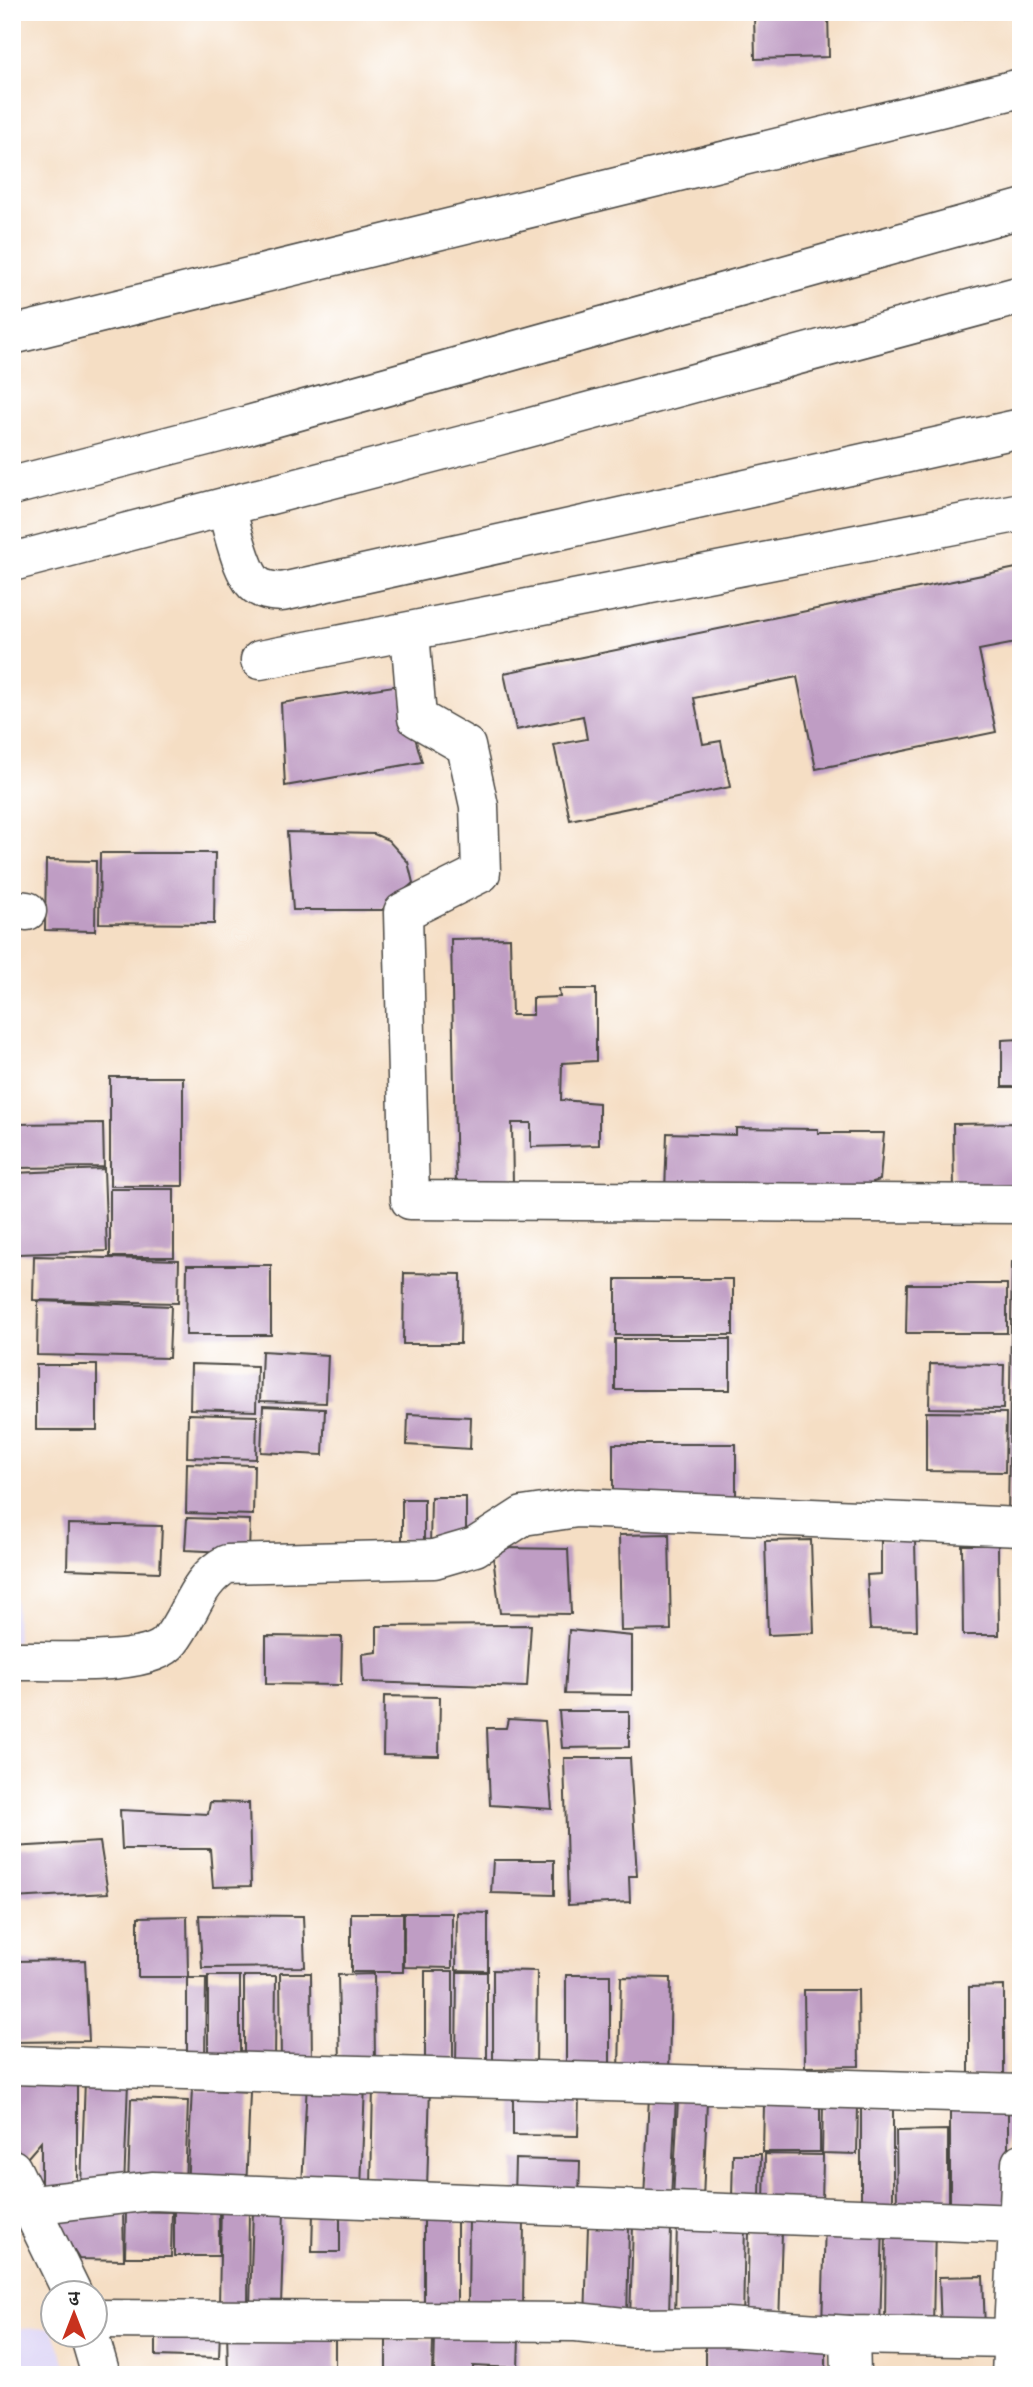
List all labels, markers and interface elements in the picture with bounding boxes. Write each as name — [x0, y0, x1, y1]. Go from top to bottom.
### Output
north arrow — [38, 2278, 108, 2348]
text: उ — [68, 2287, 81, 2314]

